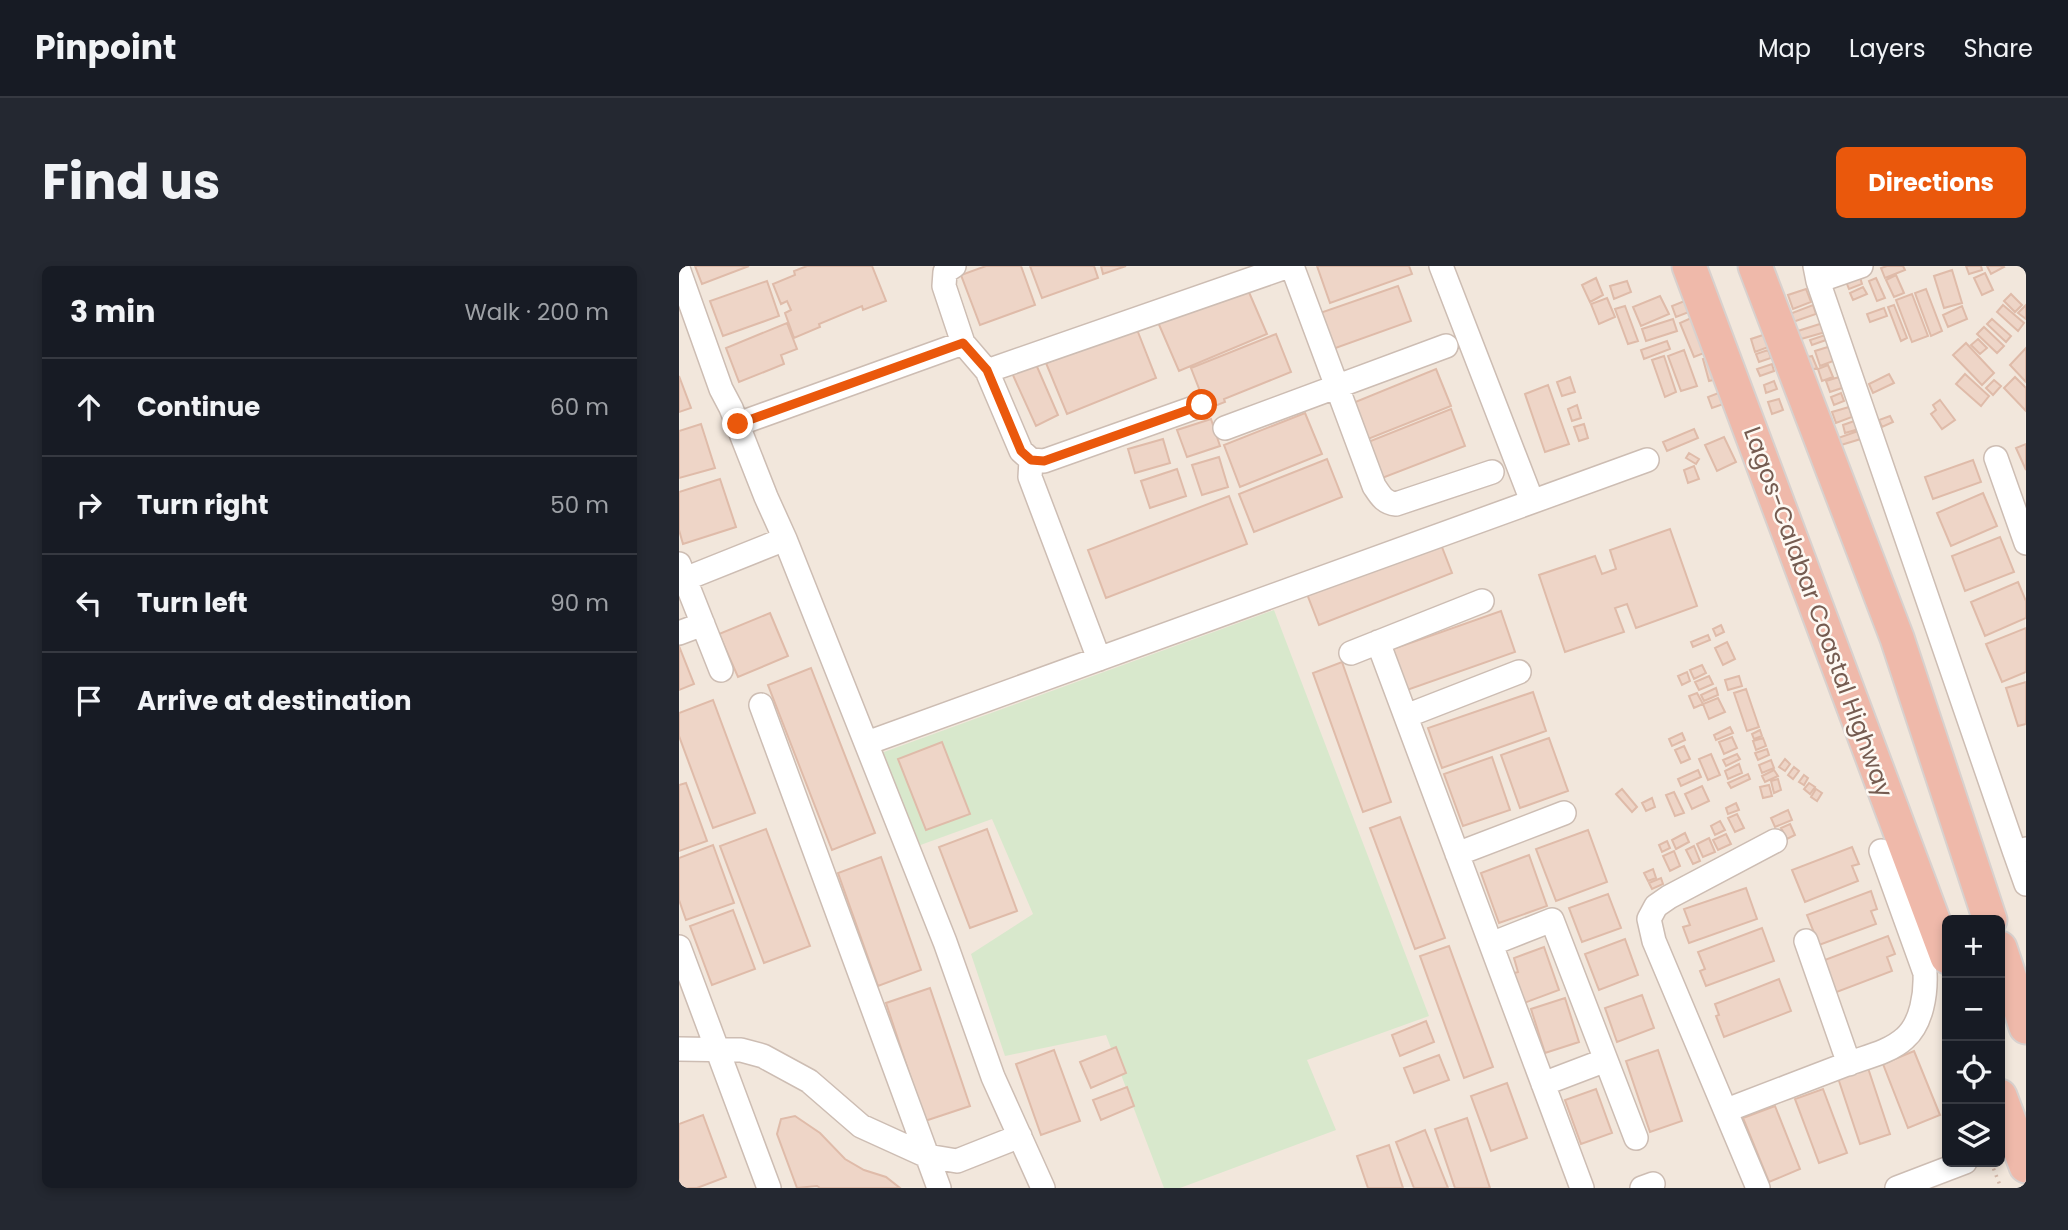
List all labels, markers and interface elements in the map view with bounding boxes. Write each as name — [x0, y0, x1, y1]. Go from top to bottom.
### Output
text: Pinpoint — [35, 24, 176, 71]
text: Map — [1758, 32, 1811, 65]
text: Layers — [1849, 32, 1925, 65]
text: Share — [1963, 32, 2033, 65]
button: Directions — [1836, 147, 2026, 218]
text: Find us — [42, 148, 220, 216]
text: 3 min — [70, 290, 155, 333]
text: Walk · 200 m — [464, 296, 609, 328]
icon: ahead — [70, 388, 108, 426]
text: Continue — [137, 389, 260, 425]
route start — [1186, 389, 1217, 420]
text: 60 m — [550, 391, 609, 423]
route end — [722, 408, 753, 439]
street label: Lagos-Calabar Coastal Highway — [1736, 422, 1901, 802]
icon: right — [70, 486, 108, 524]
text: Turn right — [137, 487, 269, 523]
text: 50 m — [550, 489, 609, 521]
icon: left — [70, 584, 108, 622]
text: Turn left — [137, 585, 248, 621]
text: 90 m — [550, 587, 609, 619]
icon: arrive — [70, 682, 108, 720]
text: Arrive at destination — [137, 683, 412, 719]
map controls — [1942, 915, 2005, 1167]
button: + — [1942, 915, 2005, 978]
button: − — [1942, 978, 2005, 1041]
button: locate — [1942, 1041, 2005, 1104]
button: layers — [1942, 1104, 2005, 1167]

